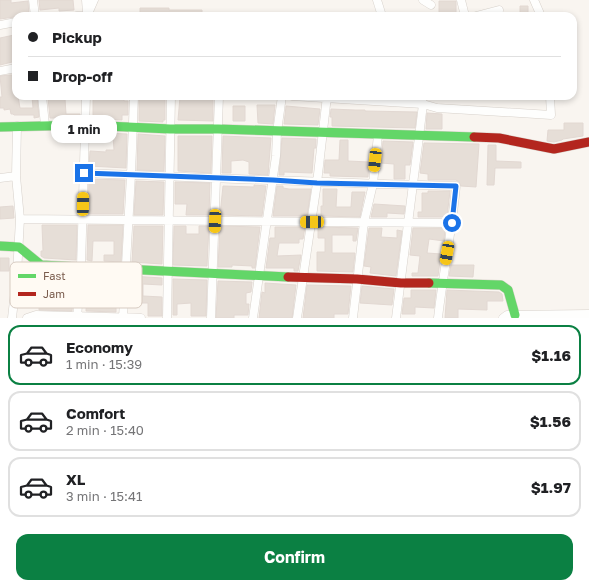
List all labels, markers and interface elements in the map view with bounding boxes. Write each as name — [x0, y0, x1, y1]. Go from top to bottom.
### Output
text: Pickup — [52, 28, 102, 46]
text: Drop-off — [52, 67, 112, 85]
callout: 1 min — [51, 115, 117, 143]
text: 1 min — [68, 121, 100, 137]
car — [368, 147, 382, 173]
route end — [75, 164, 93, 182]
car — [77, 192, 89, 216]
car — [209, 209, 221, 233]
route start — [443, 214, 461, 232]
car — [300, 216, 324, 228]
car — [439, 240, 455, 266]
legend — [10, 262, 142, 308]
text: Fast — [43, 269, 66, 282]
text: Jam — [43, 287, 65, 300]
icon: car — [18, 337, 54, 373]
text: Economy — [66, 338, 133, 356]
text: $1.16 — [531, 346, 571, 364]
text: 1 min · 15:39 — [66, 356, 142, 372]
icon: car — [18, 403, 54, 439]
text: Comfort — [66, 404, 125, 422]
text: $1.56 — [530, 412, 571, 430]
text: 2 min · 15:40 — [66, 422, 144, 438]
icon: car — [18, 469, 54, 505]
text: XL — [66, 470, 85, 488]
text: $1.97 — [531, 478, 571, 496]
text: 3 min · 15:41 — [66, 488, 142, 504]
button: Confirm — [16, 534, 573, 580]

